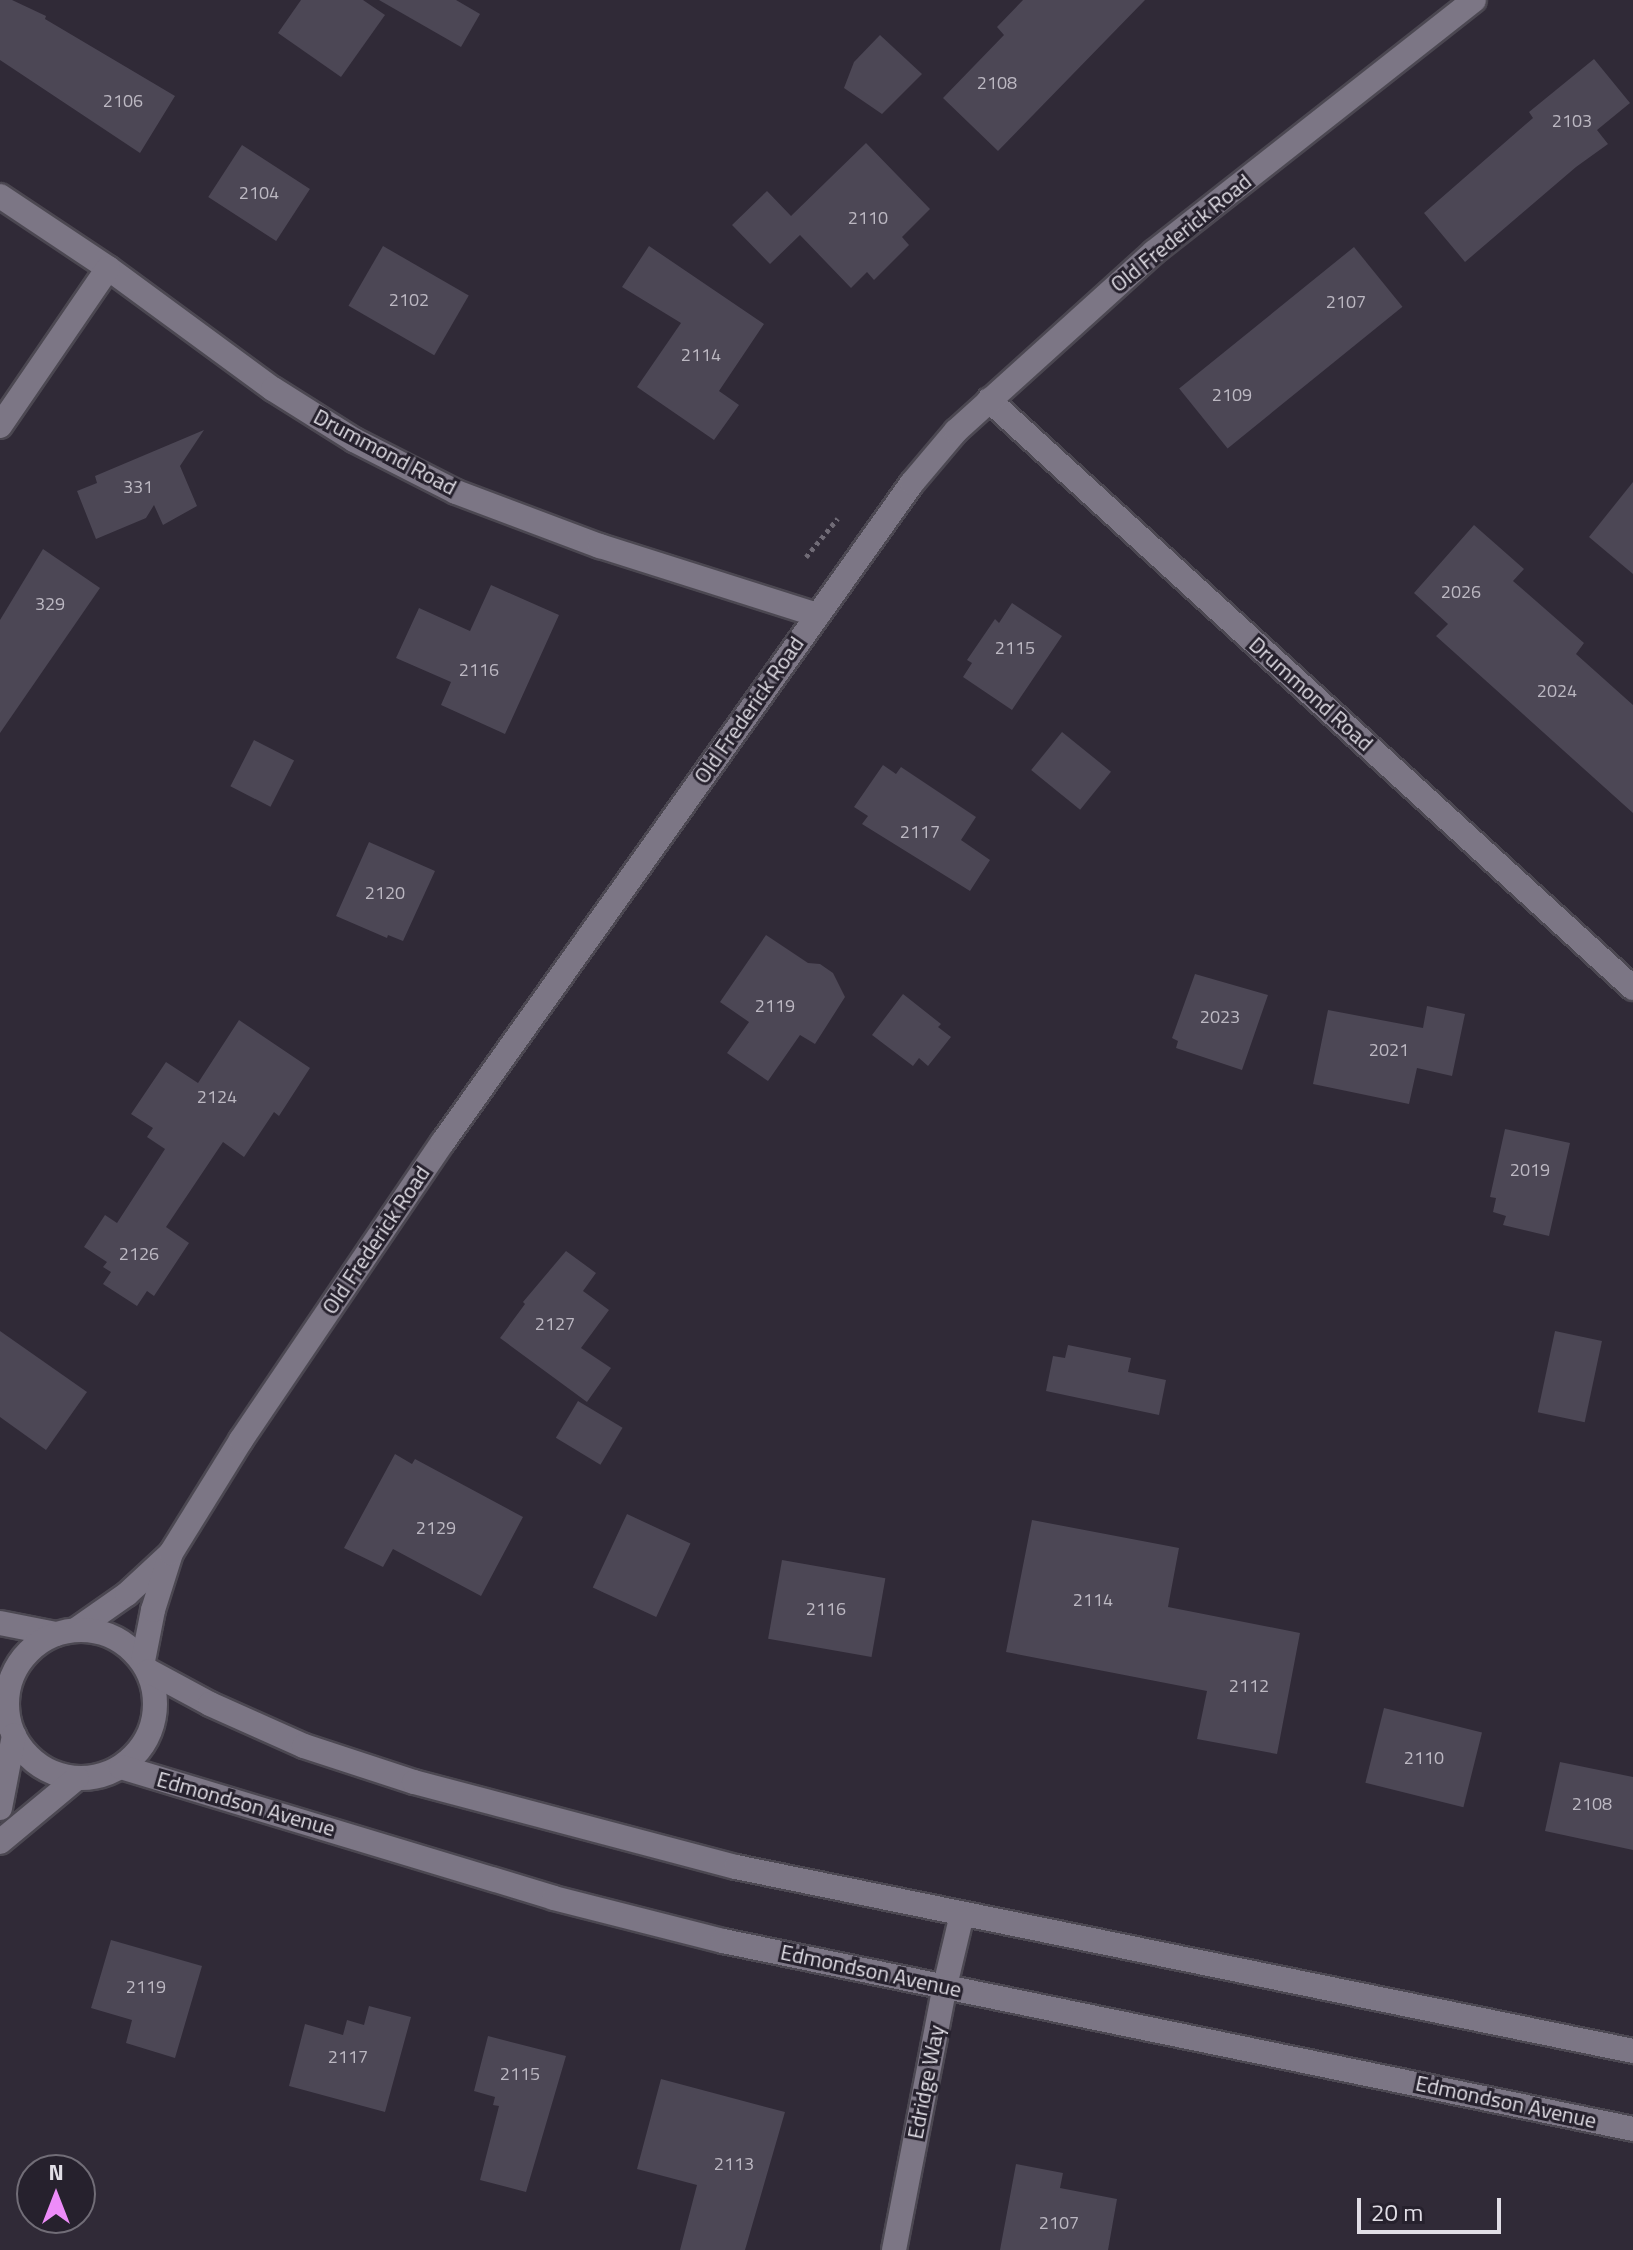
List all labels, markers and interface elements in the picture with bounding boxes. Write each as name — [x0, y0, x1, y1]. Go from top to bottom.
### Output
house number: 2108 — [977, 72, 1017, 94]
house number: 2106 — [103, 90, 143, 112]
house number: 2103 — [1552, 110, 1592, 132]
street label: Old Frederick Road — [1105, 168, 1257, 298]
house number: 2104 — [239, 182, 279, 204]
house number: 2110 — [848, 207, 888, 229]
house number: 2102 — [389, 289, 429, 311]
house number: 2107 — [1326, 291, 1366, 313]
house number: 2114 — [681, 344, 721, 366]
house number: 2109 — [1212, 384, 1252, 406]
street label: Drummond Road — [309, 403, 461, 501]
house number: 331 — [123, 476, 153, 498]
house number: 2026 — [1441, 581, 1481, 603]
house number: 329 — [35, 593, 65, 615]
street label: Old Frederick Road — [688, 631, 810, 789]
street label: Drummond Road — [1244, 631, 1378, 757]
house number: 2115 — [995, 637, 1035, 659]
house number: 2116 — [459, 659, 499, 681]
house number: 2024 — [1537, 680, 1577, 702]
house number: 2117 — [900, 821, 940, 843]
house number: 2120 — [365, 882, 405, 904]
house number: 2119 — [755, 995, 795, 1017]
house number: 2023 — [1200, 1006, 1240, 1028]
house number: 2021 — [1369, 1039, 1409, 1061]
house number: 2124 — [197, 1086, 237, 1108]
house number: 2019 — [1510, 1159, 1550, 1181]
street label: Old Frederick Road — [317, 1161, 435, 1319]
house number: 2126 — [119, 1243, 159, 1265]
house number: 2127 — [535, 1313, 575, 1335]
house number: 2129 — [416, 1517, 456, 1539]
house number: 2114 — [1073, 1589, 1113, 1611]
house number: 2116 — [806, 1598, 846, 1620]
house number: 2112 — [1229, 1675, 1269, 1697]
house number: 2110 — [1404, 1747, 1444, 1769]
street label: Edmondson Avenue — [154, 1766, 338, 1842]
house number: 2108 — [1572, 1793, 1612, 1815]
street label: Edmondson Avenue — [778, 1939, 964, 2003]
house number: 2119 — [126, 1976, 166, 1998]
street label: Edridge Way — [902, 2023, 950, 2141]
house number: 2117 — [328, 2046, 368, 2068]
house number: 2115 — [500, 2063, 540, 2085]
street label: Edmondson Avenue — [1413, 2070, 1599, 2134]
house number: 2113 — [714, 2153, 754, 2175]
north arrow — [16, 2154, 96, 2234]
text: N — [48, 2155, 64, 2189]
scale bar — [1361, 2182, 1505, 2232]
text: 20 m — [1371, 2194, 1423, 2230]
house number: 2107 — [1039, 2212, 1079, 2234]

